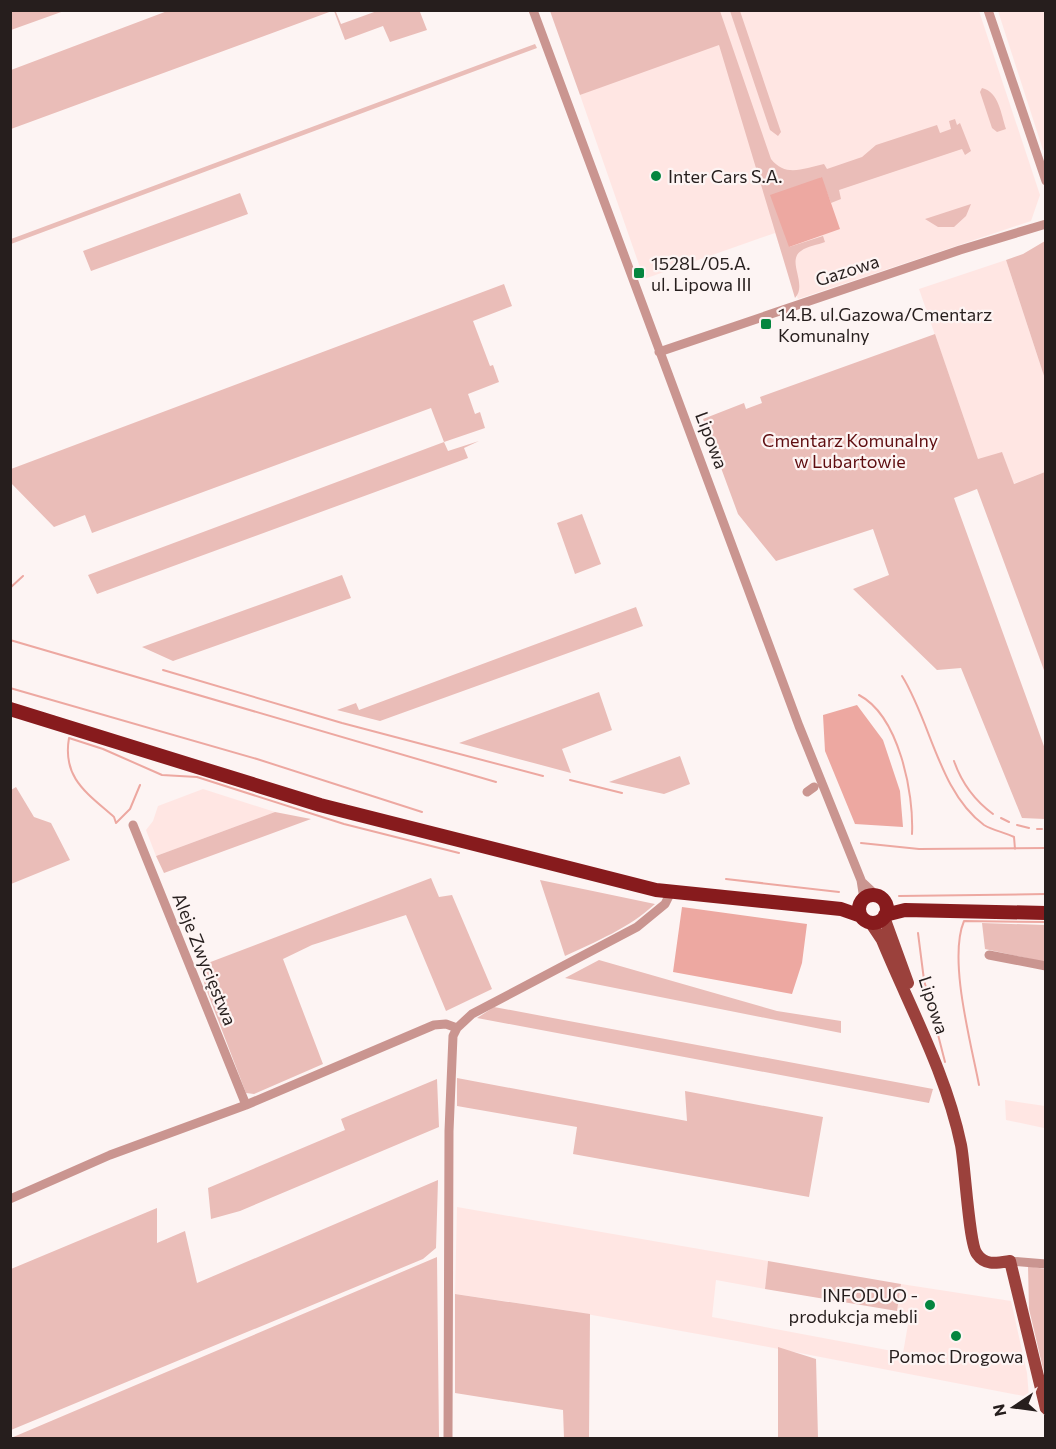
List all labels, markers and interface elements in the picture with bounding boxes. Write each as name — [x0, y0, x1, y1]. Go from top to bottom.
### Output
place label: Inter Cars S.A. — [668, 165, 782, 187]
marker: Inter Cars S.A. — [649, 169, 663, 183]
street label: Gazowa — [812, 249, 882, 291]
place label: 1528L/05.A. ul. Lipowa III — [651, 252, 752, 295]
marker: 1528L/05.A. ul. Lipowa III — [632, 266, 646, 280]
place label: 14.B. ul.Gazowa/Cmentarz Komunalny — [778, 303, 992, 346]
marker: 14.B. ul.Gazowa/Cmentarz Komunalny — [759, 317, 773, 331]
street label: Lipowa — [691, 408, 733, 472]
park label: Cmentarz Komunalny w Lubartowie — [762, 429, 938, 472]
street label: Aleje Zwycięstwa — [168, 890, 242, 1028]
street label: Lipowa — [914, 973, 954, 1037]
place label: INFODUO - produkcja mebli — [789, 1284, 918, 1327]
marker: INFODUO - produkcja mebli — [923, 1298, 937, 1312]
marker: Pomoc Drogowa — [949, 1329, 963, 1343]
place label: Pomoc Drogowa — [888, 1345, 1024, 1367]
north arrow — [984, 1377, 1044, 1437]
text: N — [988, 1403, 1010, 1418]

